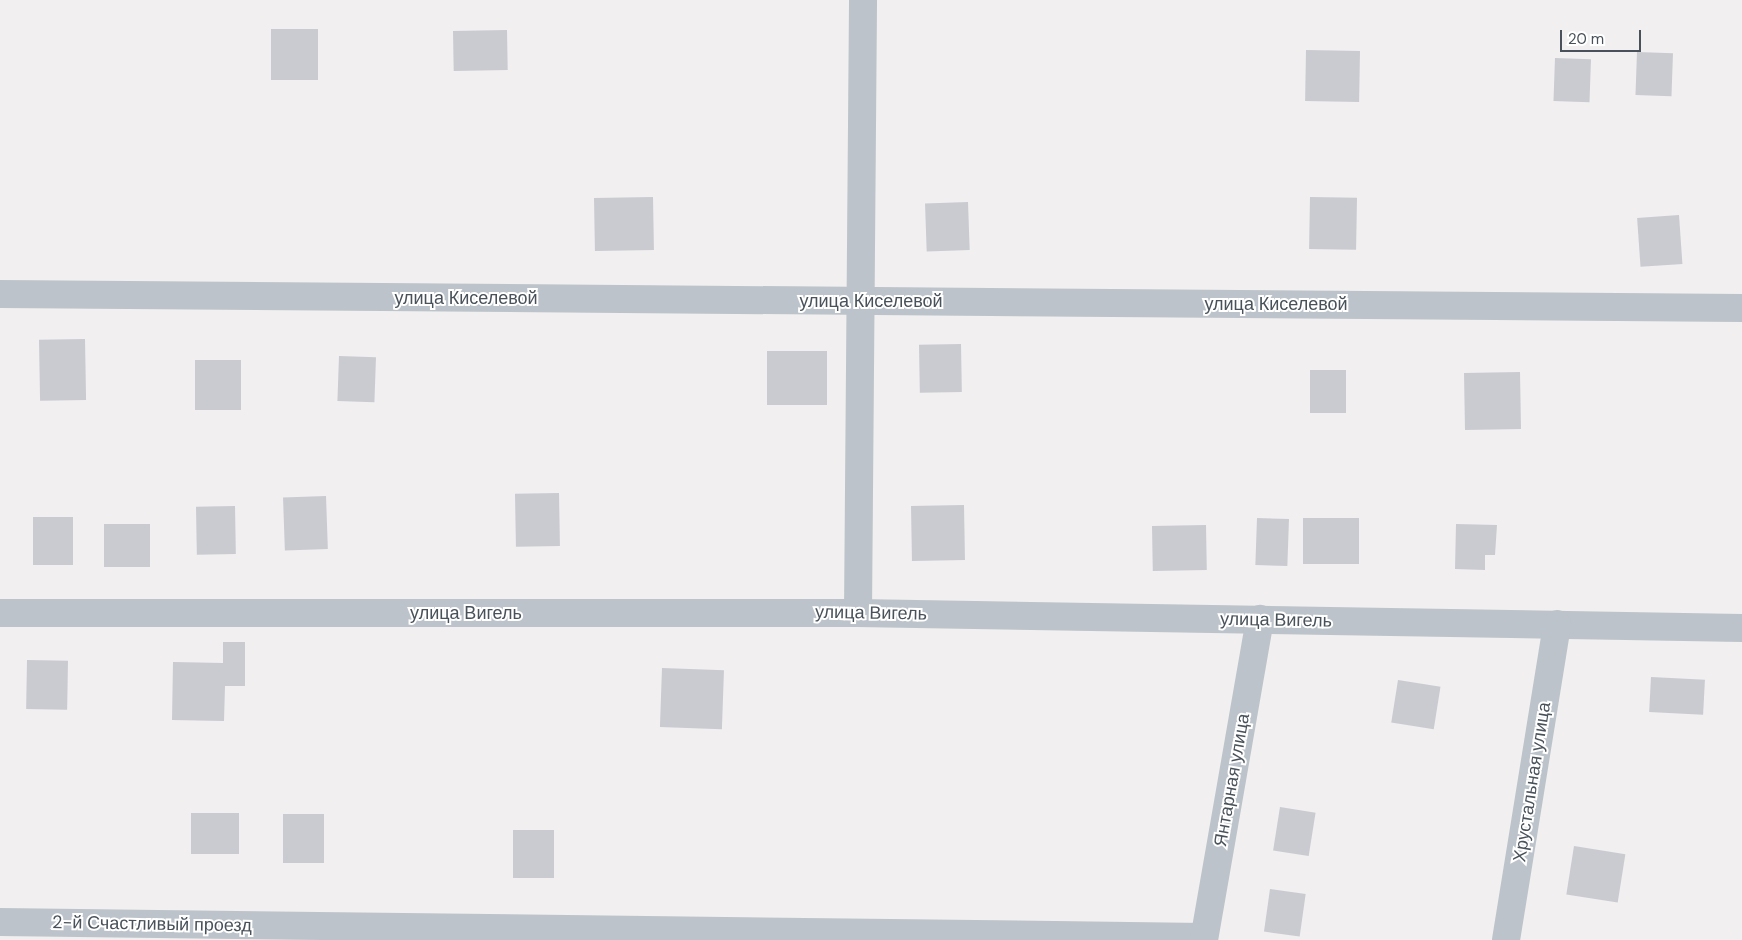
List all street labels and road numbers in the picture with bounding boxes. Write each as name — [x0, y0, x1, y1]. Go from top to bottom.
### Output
street label: улица Киселевой — [394, 287, 538, 309]
street label: улица Киселевой — [799, 290, 943, 312]
street label: улица Киселевой — [1204, 293, 1348, 315]
street label: улица Вигель — [815, 601, 927, 625]
street label: улица Вигель — [410, 602, 522, 624]
street label: улица Вигель — [1220, 608, 1332, 632]
street label: Хрустальная улица — [1509, 701, 1555, 863]
street label: Янтарная улица — [1210, 712, 1254, 848]
street label: 2-й Счастливый проезд — [52, 911, 252, 937]

